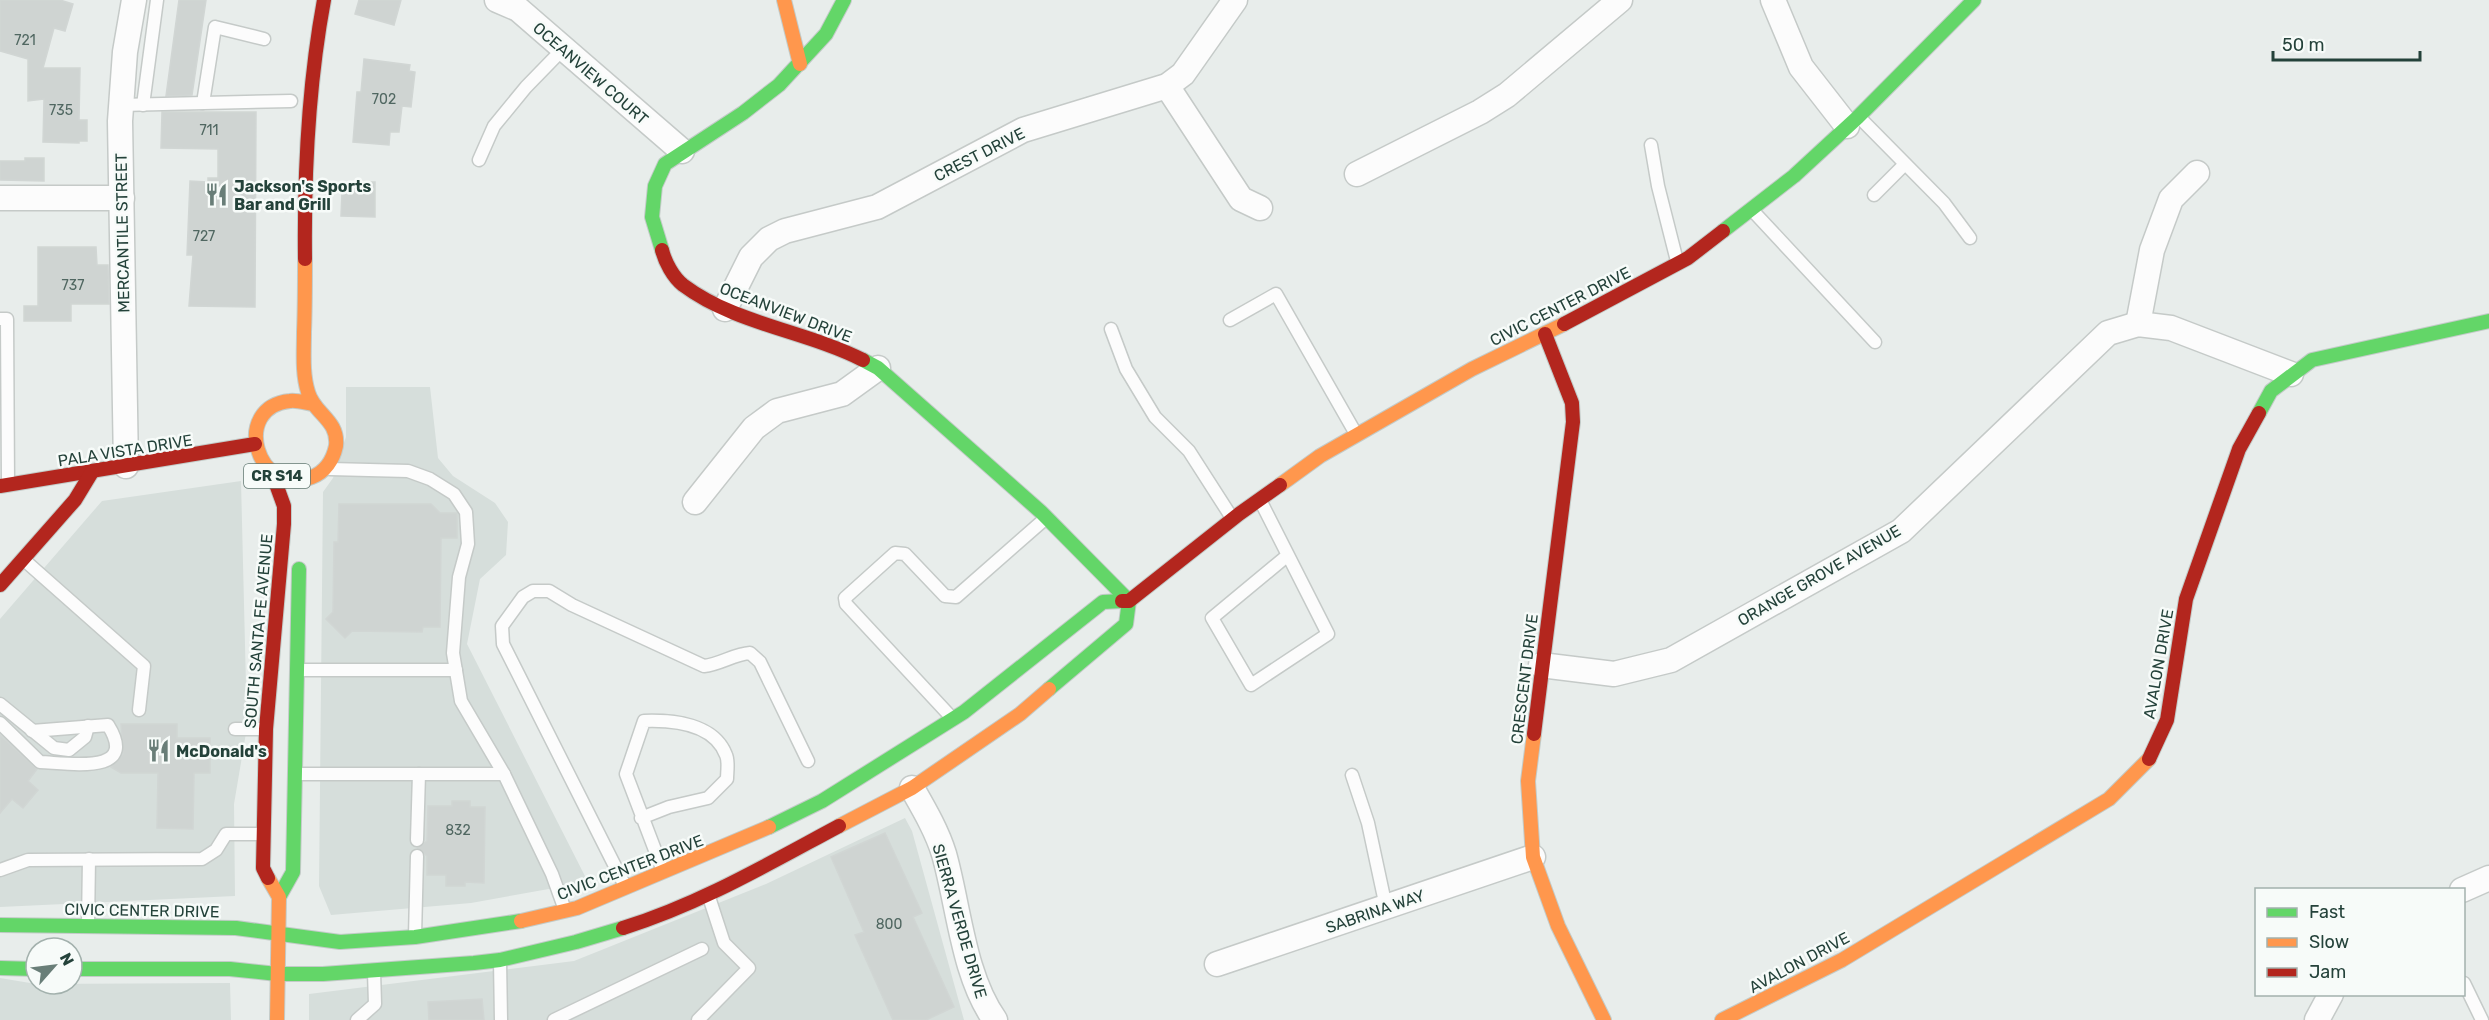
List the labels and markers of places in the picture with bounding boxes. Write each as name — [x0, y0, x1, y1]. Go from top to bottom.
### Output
place label: Jackson's Sports Bar and Grill — [234, 177, 371, 214]
restaurant icon: Jackson's Sports Bar and Grill — [203, 182, 229, 208]
restaurant icon: McDonald's — [145, 738, 171, 764]
place label: McDonald's — [176, 742, 267, 761]

